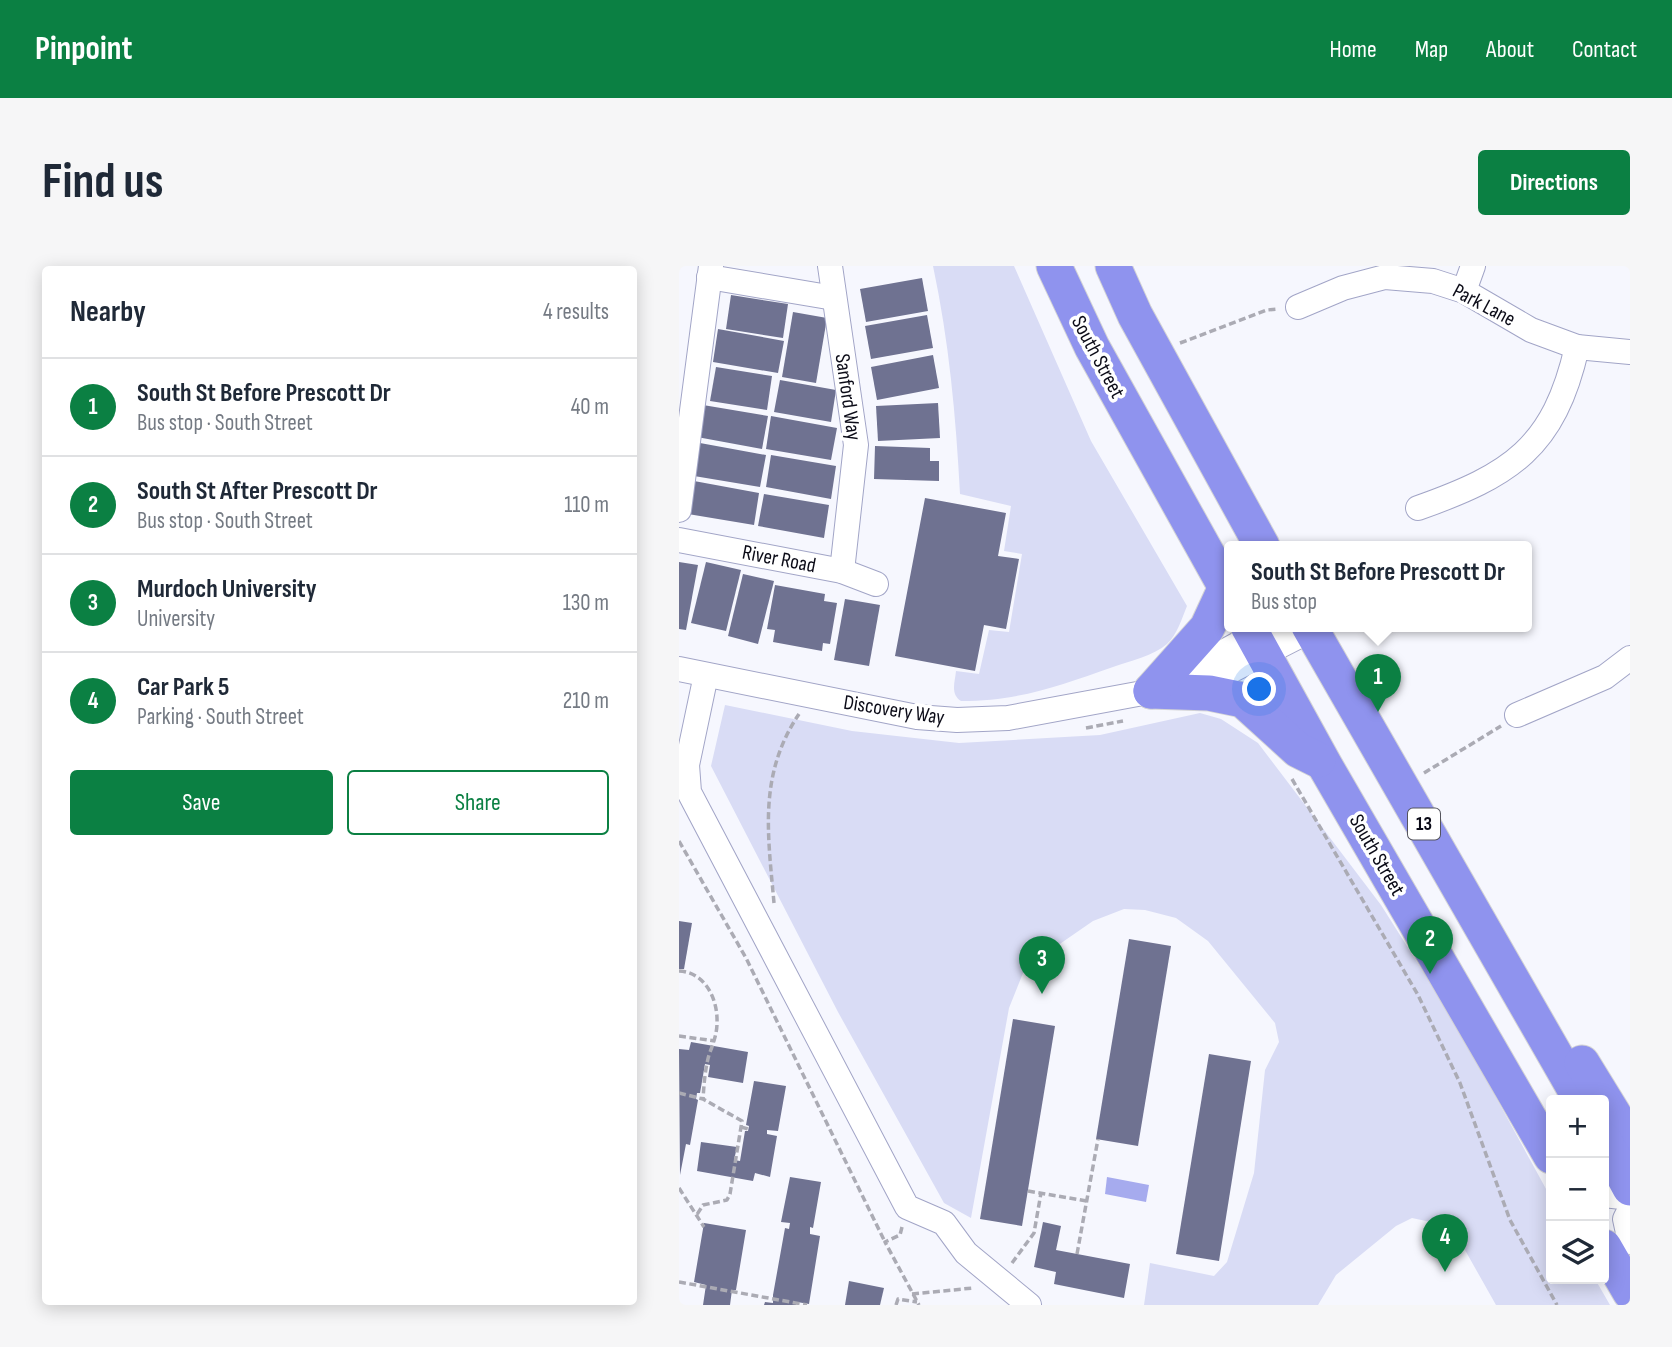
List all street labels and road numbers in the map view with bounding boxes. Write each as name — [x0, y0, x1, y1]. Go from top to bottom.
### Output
street label: Park Lane — [1448, 278, 1520, 332]
street label: South Street — [1066, 312, 1130, 402]
street label: Sanford Way — [830, 352, 866, 442]
street label: River Road — [740, 540, 818, 578]
street label: Discovery Way — [842, 690, 946, 730]
road number: 13 — [1408, 808, 1440, 839]
street label: South Street — [1344, 810, 1410, 900]

